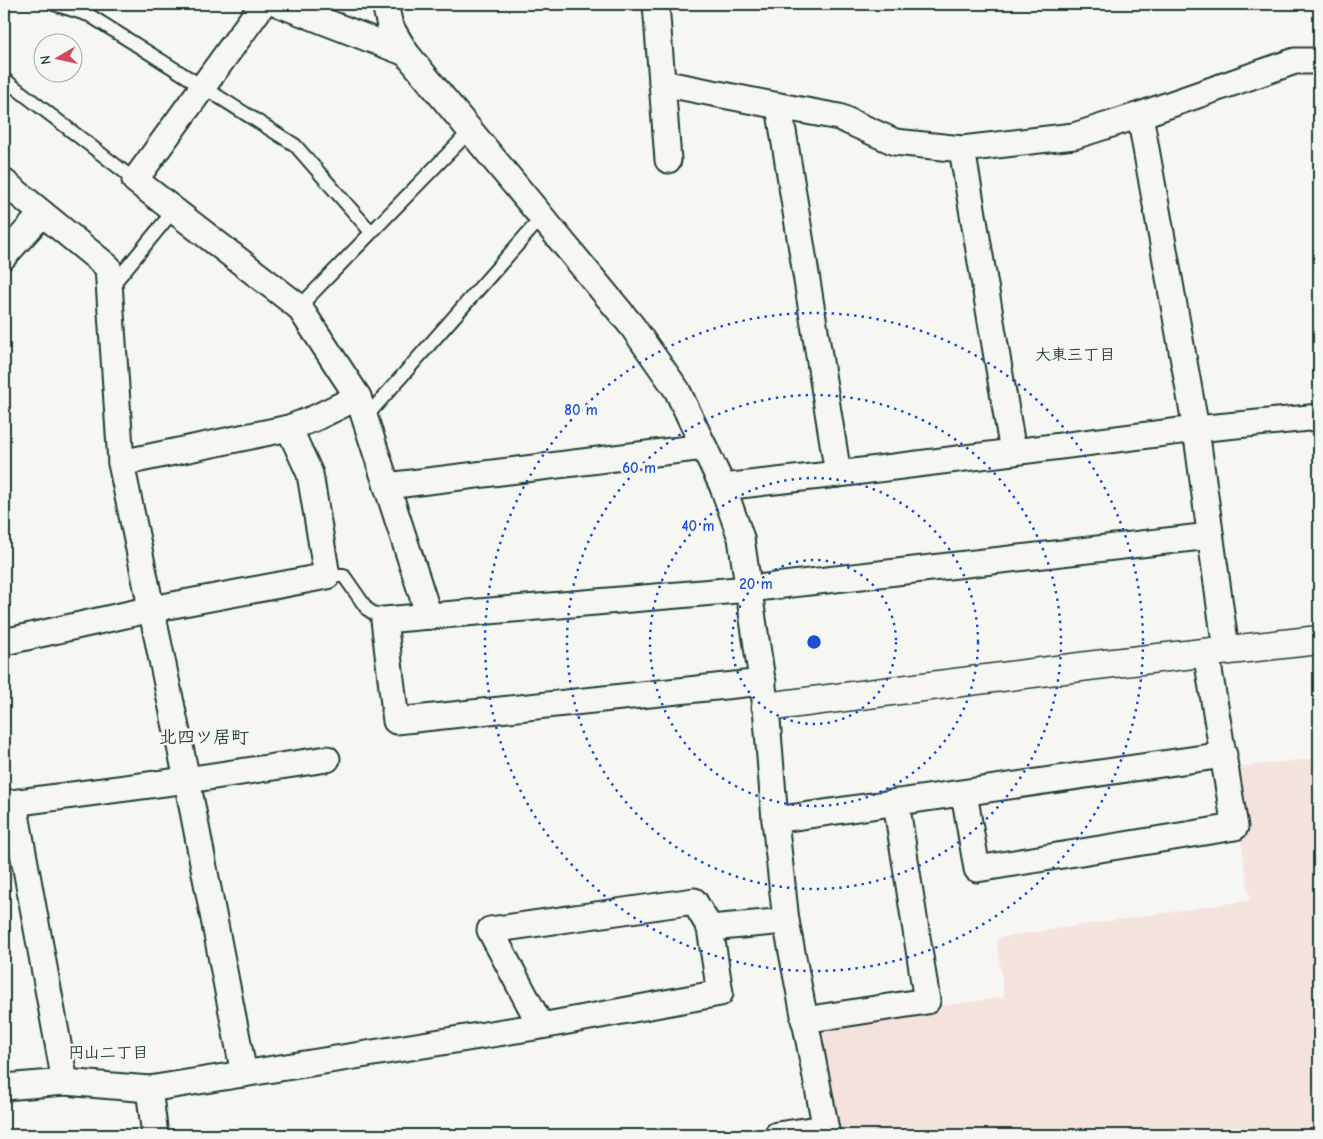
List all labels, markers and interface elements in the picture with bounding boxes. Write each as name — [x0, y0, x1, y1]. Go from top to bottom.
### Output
north arrow — [32, 32, 82, 82]
text: N — [37, 54, 55, 66]
district label: 大東三丁目 — [1035, 346, 1115, 364]
text: 80 m — [564, 401, 598, 419]
text: 60 m — [622, 459, 656, 477]
text: 40 m — [682, 517, 715, 535]
text: 20 m — [739, 575, 773, 593]
centre of rings — [805, 633, 823, 651]
district label: 北四ツ居町 — [159, 727, 249, 748]
district label: 円山二丁目 — [68, 1044, 148, 1062]

